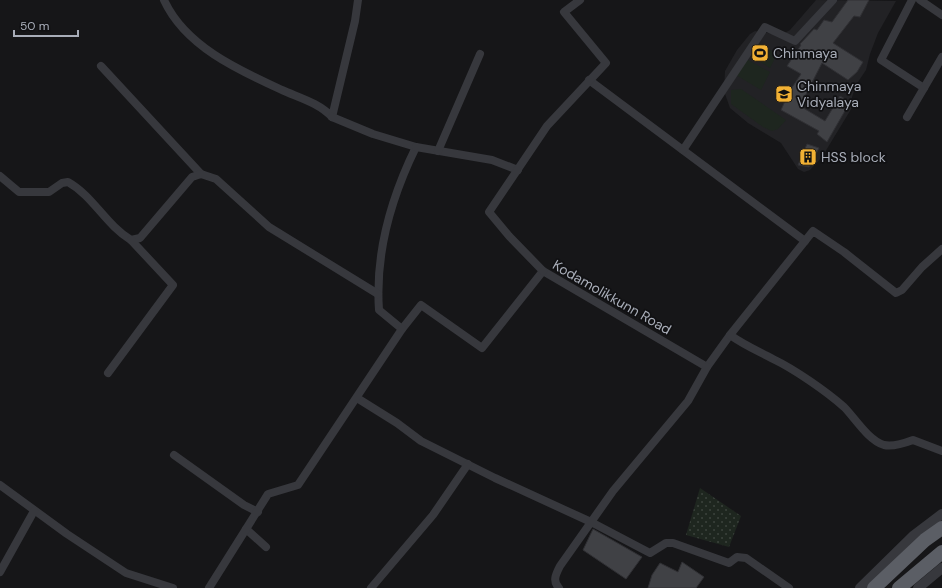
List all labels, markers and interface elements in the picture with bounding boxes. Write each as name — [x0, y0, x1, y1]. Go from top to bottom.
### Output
scale bar — [14, 12, 78, 38]
text: 50 m — [20, 18, 49, 34]
sports icon: Chinmaya — [750, 43, 770, 63]
place label: Chinmaya — [773, 44, 837, 62]
place label: Chinmaya Vidyalaya — [797, 77, 861, 111]
school or university icon: Chinmaya Vidyalaya — [774, 84, 794, 104]
building icon: HSS block — [798, 147, 818, 167]
place label: HSS block — [821, 148, 886, 166]
street label: Kodamolikkunn Road — [549, 256, 675, 338]

